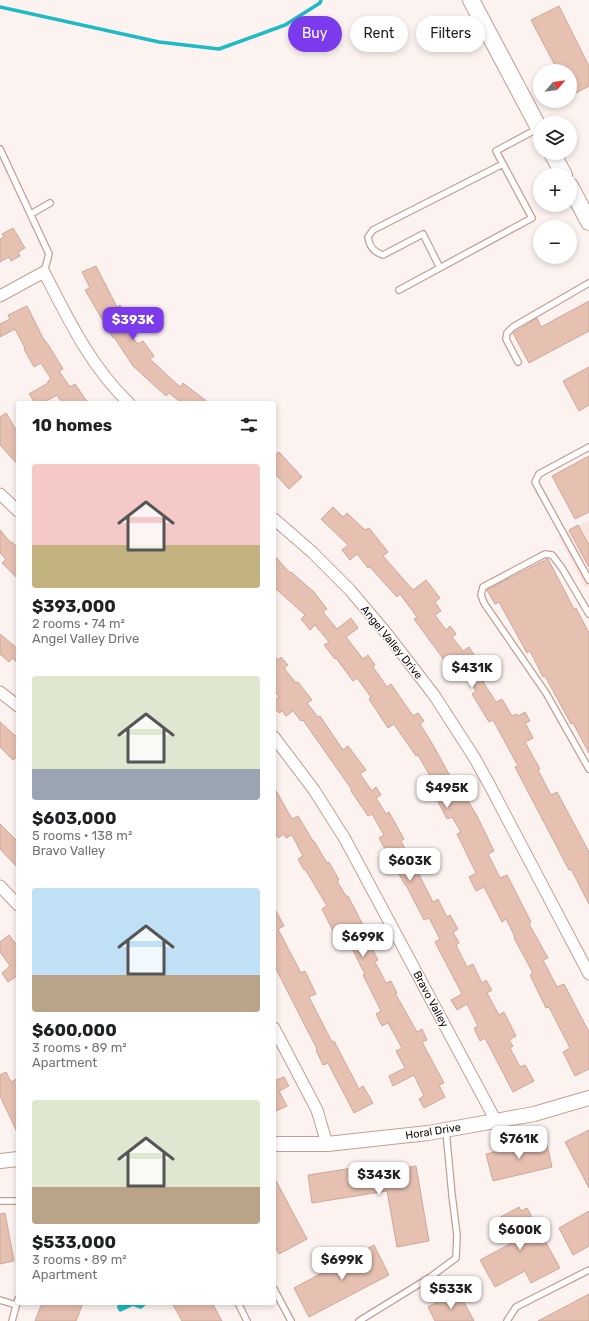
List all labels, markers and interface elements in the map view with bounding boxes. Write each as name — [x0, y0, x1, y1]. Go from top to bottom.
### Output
chip: Buy — [288, 16, 342, 52]
chip: Rent — [350, 16, 408, 52]
chip: Filters — [416, 16, 485, 52]
north arrow — [533, 64, 577, 108]
map controls — [533, 64, 577, 264]
button: layers — [533, 116, 577, 160]
button: + — [533, 168, 577, 212]
button: − — [533, 220, 577, 264]
pin: $393K — [105, 307, 161, 341]
text: $393K — [112, 312, 154, 327]
icon: filters — [238, 414, 260, 436]
text: 10 homes — [32, 415, 112, 435]
icon: home — [110, 490, 182, 562]
text: $393,000 — [32, 596, 116, 616]
street label: Angel Valley Drive — [358, 603, 425, 682]
text: 2 rooms · 74 m² — [32, 616, 125, 631]
text: Angel Valley Drive — [32, 631, 139, 646]
pin: $431K — [444, 655, 500, 689]
text: $431K — [451, 660, 493, 675]
icon: home — [110, 702, 182, 774]
pin: $495K — [419, 775, 475, 809]
text: $495K — [426, 780, 468, 795]
text: $603,000 — [32, 808, 116, 828]
text: 5 rooms · 138 m² — [32, 828, 132, 843]
text: Bravo Valley — [32, 843, 105, 858]
pin: $603K — [382, 848, 438, 882]
text: $603K — [388, 853, 432, 868]
icon: home — [110, 914, 182, 986]
pin: $699K — [335, 924, 391, 958]
text: $699K — [342, 929, 384, 944]
street label: Bravo Valley — [410, 969, 451, 1030]
text: $600,000 — [32, 1020, 117, 1040]
text: 3 rooms · 89 m² — [32, 1040, 127, 1055]
text: Apartment — [32, 1055, 97, 1070]
street label: Horal Drive — [404, 1121, 462, 1142]
icon: home — [110, 1126, 182, 1198]
pin: $761K — [491, 1126, 547, 1160]
text: $761K — [499, 1131, 539, 1146]
pin: $343K — [351, 1162, 407, 1196]
text: $343K — [357, 1167, 401, 1182]
pin: $600K — [492, 1217, 548, 1251]
text: $600K — [498, 1222, 542, 1237]
text: $533,000 — [32, 1232, 116, 1252]
pin: $699K — [314, 1247, 370, 1281]
text: 3 rooms · 89 m² — [32, 1252, 127, 1267]
text: $699K — [321, 1252, 363, 1267]
text: Apartment — [32, 1267, 97, 1282]
pin: $533K — [423, 1276, 479, 1310]
text: $533K — [430, 1281, 472, 1296]

